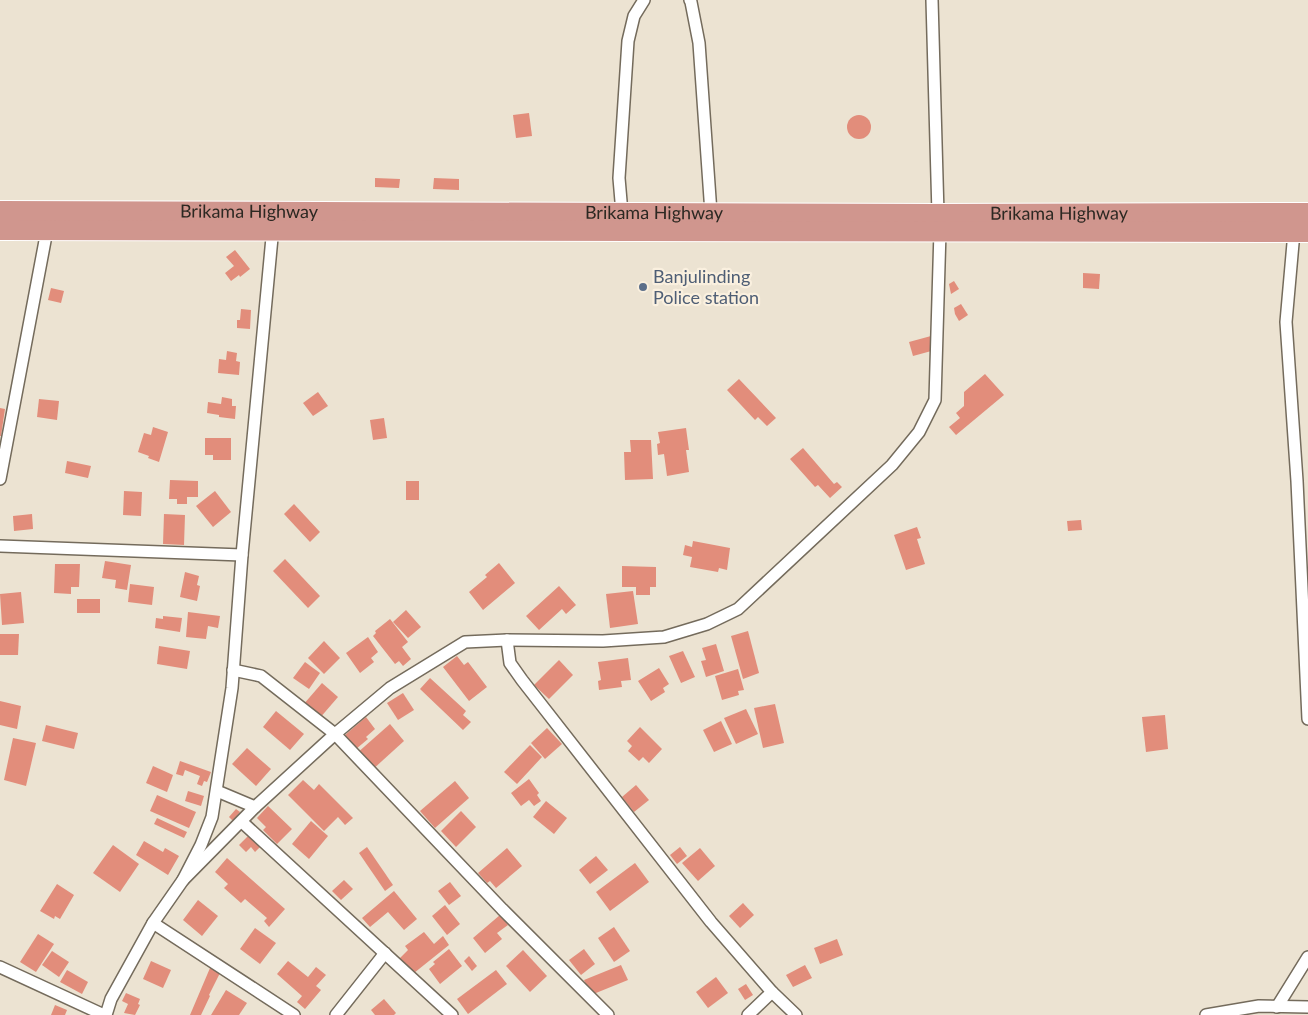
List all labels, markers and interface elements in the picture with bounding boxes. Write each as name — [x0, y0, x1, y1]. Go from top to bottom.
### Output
street label: Brikama Highway — [180, 200, 319, 222]
street label: Brikama Highway — [585, 201, 724, 223]
street label: Brikama Highway — [990, 201, 1129, 224]
place label: Banjulinding Police station — [653, 265, 759, 308]
marker: Banjulinding Police station — [637, 281, 649, 293]

